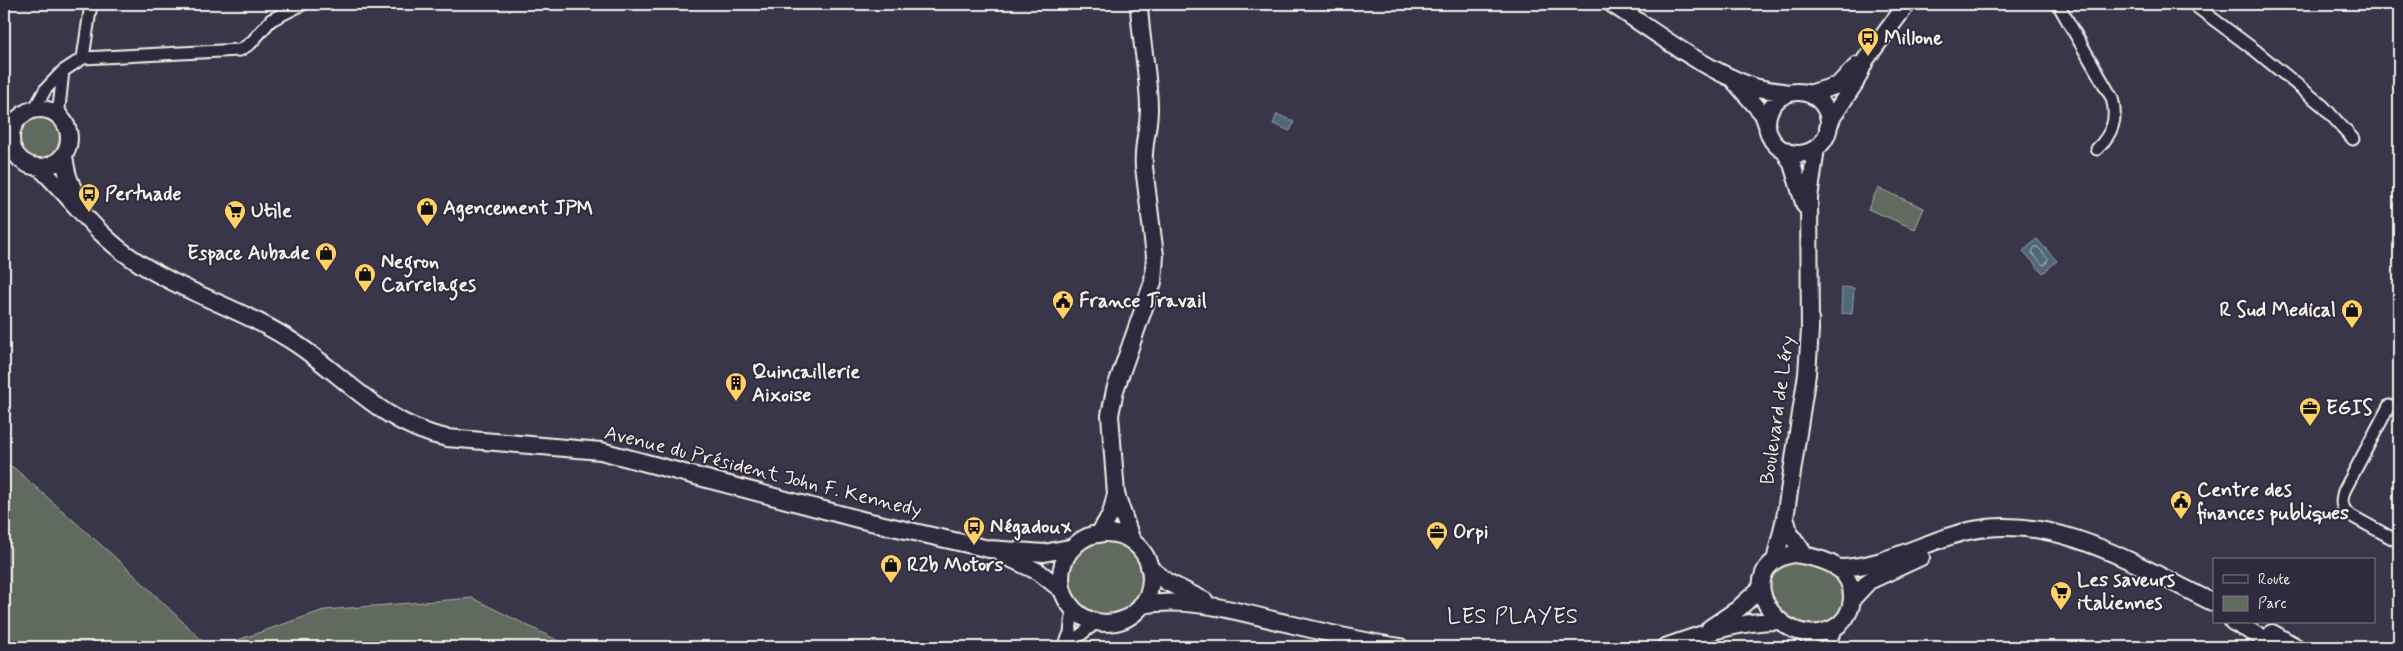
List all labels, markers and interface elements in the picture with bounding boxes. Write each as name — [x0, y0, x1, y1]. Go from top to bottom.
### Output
place label: Millone — [1884, 25, 1943, 52]
bus stop icon: Millone — [1856, 26, 1880, 57]
place label: Pertuade — [105, 181, 181, 208]
bus stop icon: Pertuade — [77, 182, 101, 213]
place label: Agencement JPM — [443, 195, 593, 222]
shop icon: Agencement JPM — [415, 196, 439, 227]
place label: Utile — [251, 198, 292, 225]
supermarket icon: Utile — [223, 199, 247, 230]
place label: Espace Aubade — [187, 240, 310, 267]
shop icon: Espace Aubade — [314, 241, 338, 272]
place label: Negron Carrelages — [381, 249, 476, 301]
shop icon: Negron Carrelages — [353, 262, 377, 293]
place label: France Travail — [1079, 288, 1207, 315]
public building icon: France Travail — [1051, 289, 1075, 320]
place label: R Sud Medical — [2220, 297, 2336, 324]
shop icon: R Sud Medical — [2340, 298, 2364, 329]
street label: Boulevard de Léry — [1754, 334, 1802, 486]
place label: Quincaillerie Aixoise — [752, 359, 860, 409]
building icon: Quincaillerie Aixoise — [724, 371, 748, 402]
place label: EGIS — [2326, 395, 2373, 422]
office icon: EGIS — [2298, 396, 2322, 427]
street label: Avenue du Président John F. Kennedy — [602, 419, 924, 525]
place label: Centre des finances publiques — [2196, 477, 2349, 527]
public building icon: Centre des finances publiques — [2169, 489, 2193, 520]
place label: Négadoux — [990, 514, 1071, 541]
bus stop icon: Négadoux — [962, 515, 986, 546]
place label: Orpi — [1453, 519, 1488, 546]
office icon: Orpi — [1425, 520, 1449, 551]
place label: R2b Motors — [907, 552, 1003, 579]
shop icon: R2b Motors — [879, 553, 903, 584]
legend — [2213, 558, 2376, 624]
place label: Les saveurs italiennes — [2077, 567, 2175, 617]
text: Route — [2258, 570, 2291, 590]
supermarket icon: Les saveurs italiennes — [2049, 580, 2073, 611]
text: Parc — [2258, 594, 2286, 614]
district label: LES PLAYES — [1447, 603, 1579, 631]

